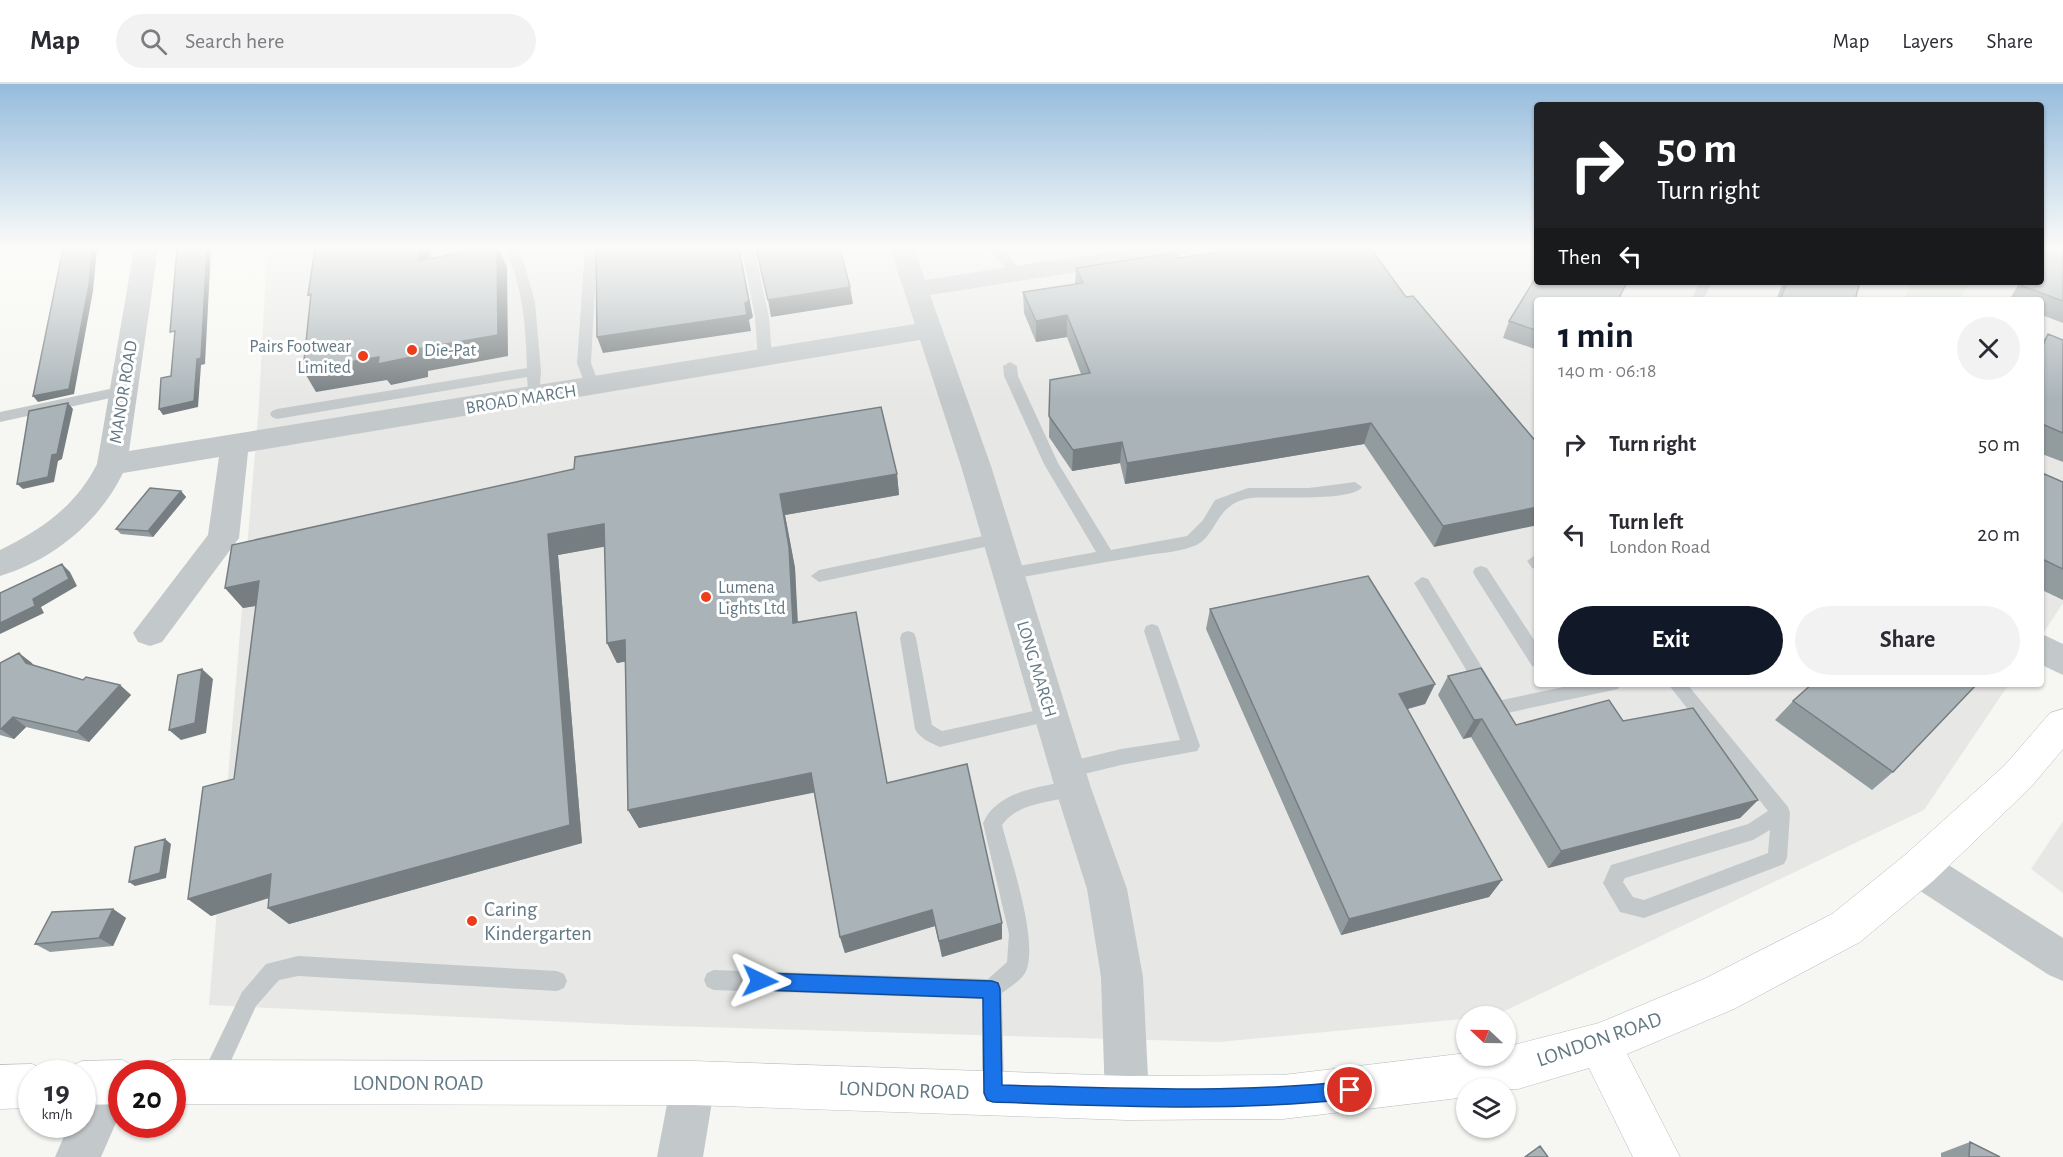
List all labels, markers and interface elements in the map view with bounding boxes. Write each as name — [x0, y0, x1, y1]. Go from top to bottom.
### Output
search box — [116, 14, 536, 68]
icon: search — [137, 25, 170, 58]
text: Map — [30, 27, 80, 55]
text: Search here — [185, 30, 284, 52]
text: Map — [1833, 31, 1869, 52]
text: Layers — [1902, 31, 1953, 52]
text: Share — [1986, 31, 2033, 52]
icon: right — [1558, 126, 1636, 204]
text: 50 m — [1657, 128, 1737, 170]
text: Turn right — [1657, 177, 1760, 204]
icon: left — [1614, 240, 1647, 273]
text: Then — [1558, 246, 1602, 268]
button: close — [1957, 317, 2020, 380]
text: 1 min — [1558, 318, 1634, 354]
place label: Pairs Footwear Limited — [249, 338, 351, 377]
street label: MANOR ROAD — [107, 339, 141, 445]
place label: Die-Pat — [424, 342, 476, 360]
marker: Die-Pat — [405, 343, 419, 357]
marker: Pairs Footwear Limited — [356, 349, 370, 363]
text: 140 m · 06:18 — [1558, 361, 1656, 381]
street label: BROAD MARCH — [465, 382, 578, 418]
icon: right — [1558, 428, 1591, 461]
text: Turn right — [1609, 433, 1696, 455]
text: 50 m — [1978, 433, 2020, 455]
text: Turn left — [1609, 511, 1683, 533]
icon: left — [1558, 518, 1591, 551]
text: 20 m — [1977, 523, 2020, 545]
text: London Road — [1609, 537, 1710, 557]
place label: Lumena Lights Ltd — [718, 579, 786, 618]
marker: Lumena Lights Ltd — [699, 590, 713, 604]
button: Exit — [1558, 606, 1783, 675]
button: Share — [1795, 606, 2020, 675]
street label: LONG MARCH — [1013, 619, 1059, 720]
place label: Caring Kindergarten — [484, 899, 592, 944]
marker: Caring Kindergarten — [465, 914, 479, 928]
position arrow — [728, 949, 792, 1013]
north arrow — [1456, 1006, 1516, 1066]
map controls — [1456, 1006, 1516, 1138]
street label: LONDON ROAD — [1534, 1008, 1664, 1071]
speed limit sign: 20 — [108, 1060, 186, 1138]
pin — [1324, 1064, 1375, 1115]
street label: LONDON ROAD — [353, 1073, 483, 1094]
icon: arrive — [1333, 1073, 1366, 1106]
text: 19 — [44, 1077, 70, 1107]
street label: LONDON ROAD — [838, 1078, 970, 1103]
button: layers — [1456, 1078, 1516, 1138]
text: km/h — [42, 1107, 72, 1122]

